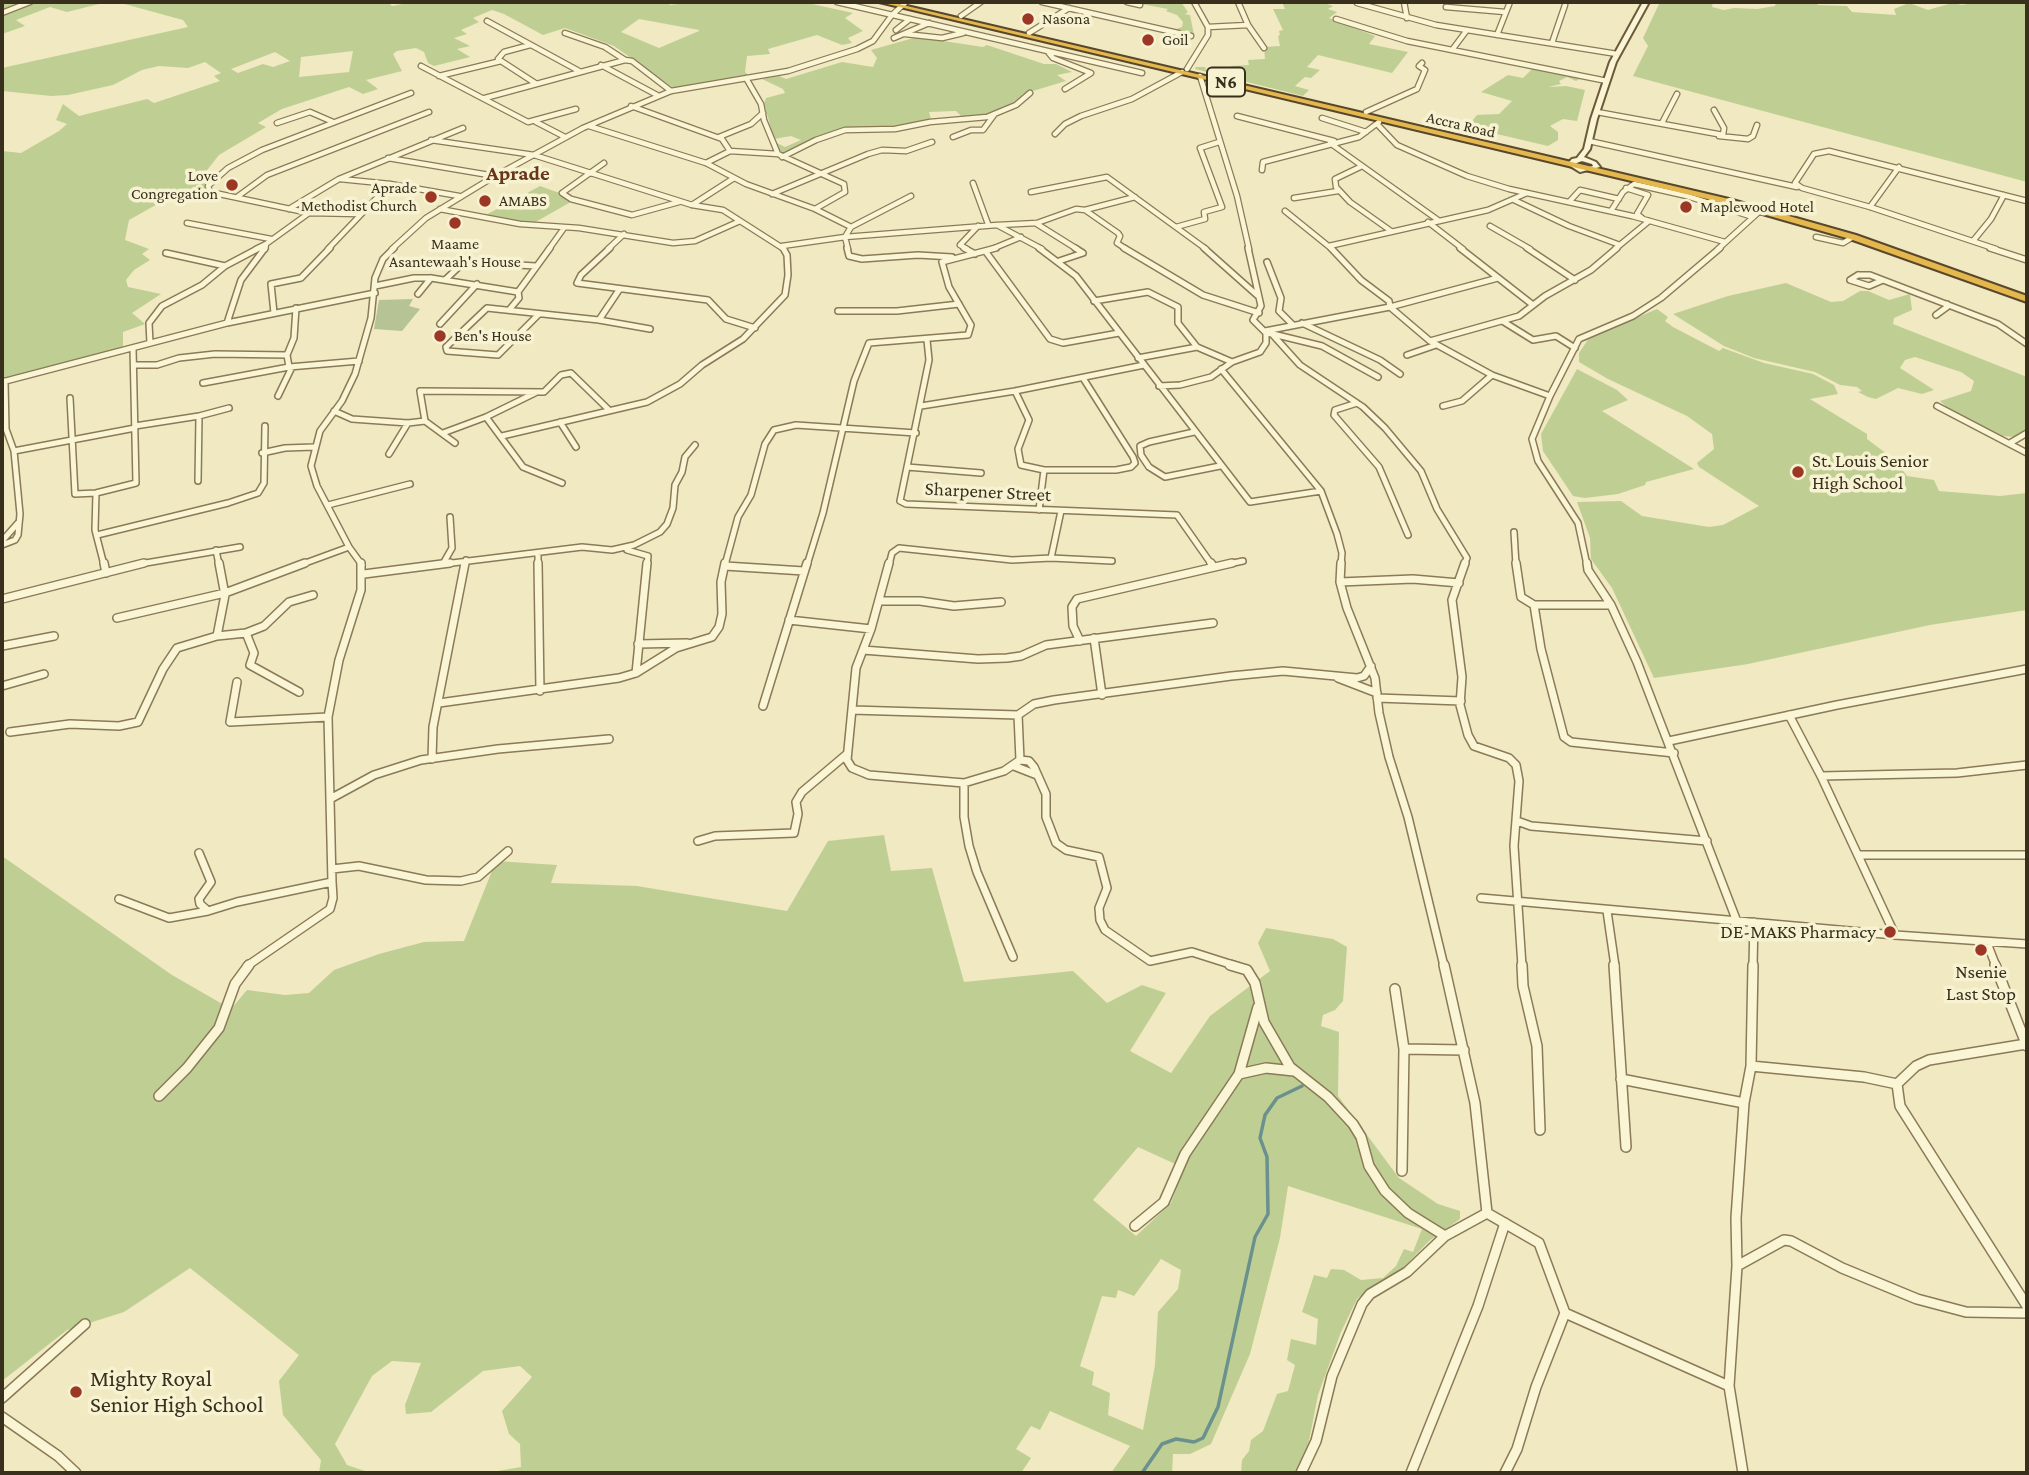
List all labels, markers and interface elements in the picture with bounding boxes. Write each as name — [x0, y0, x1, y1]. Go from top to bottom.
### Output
place label: Nasona — [1042, 9, 1090, 29]
marker: Nasona — [1020, 11, 1036, 27]
place label: Goil — [1162, 30, 1188, 50]
marker: Goil — [1140, 32, 1156, 48]
road number: N6 — [1207, 68, 1245, 96]
street label: Accra Road — [1424, 108, 1498, 142]
district label: Aprade — [486, 161, 550, 187]
place label: Love Congregation — [131, 166, 218, 204]
marker: Love Congregation — [224, 177, 240, 193]
place label: Aprade Methodist Church — [301, 178, 417, 216]
marker: Aprade Methodist Church — [423, 189, 439, 205]
place label: AMABS — [499, 191, 547, 211]
marker: AMABS — [477, 193, 493, 209]
place label: Maplewood Hotel — [1700, 197, 1814, 217]
marker: Maplewood Hotel — [1678, 199, 1694, 215]
marker: Maame Asantewaah's House — [447, 215, 463, 231]
place label: Maame Asantewaah's House — [389, 234, 521, 272]
place label: Ben's House — [454, 326, 532, 346]
marker: Ben's House — [432, 328, 448, 344]
place label: St. Louis Senior High School — [1812, 450, 1929, 494]
marker: St. Louis Senior High School — [1790, 464, 1806, 480]
street label: Sharpener Street — [924, 477, 1052, 507]
place label: DE-MAKS Pharmacy — [1720, 921, 1876, 943]
marker: DE-MAKS Pharmacy — [1882, 924, 1898, 940]
marker: Nsenie Last Stop — [1973, 942, 1989, 958]
place label: Nsenie Last Stop — [1946, 961, 2016, 1005]
place label: Mighty Royal Senior High School — [90, 1365, 263, 1419]
marker: Mighty Royal Senior High School — [68, 1384, 84, 1400]

